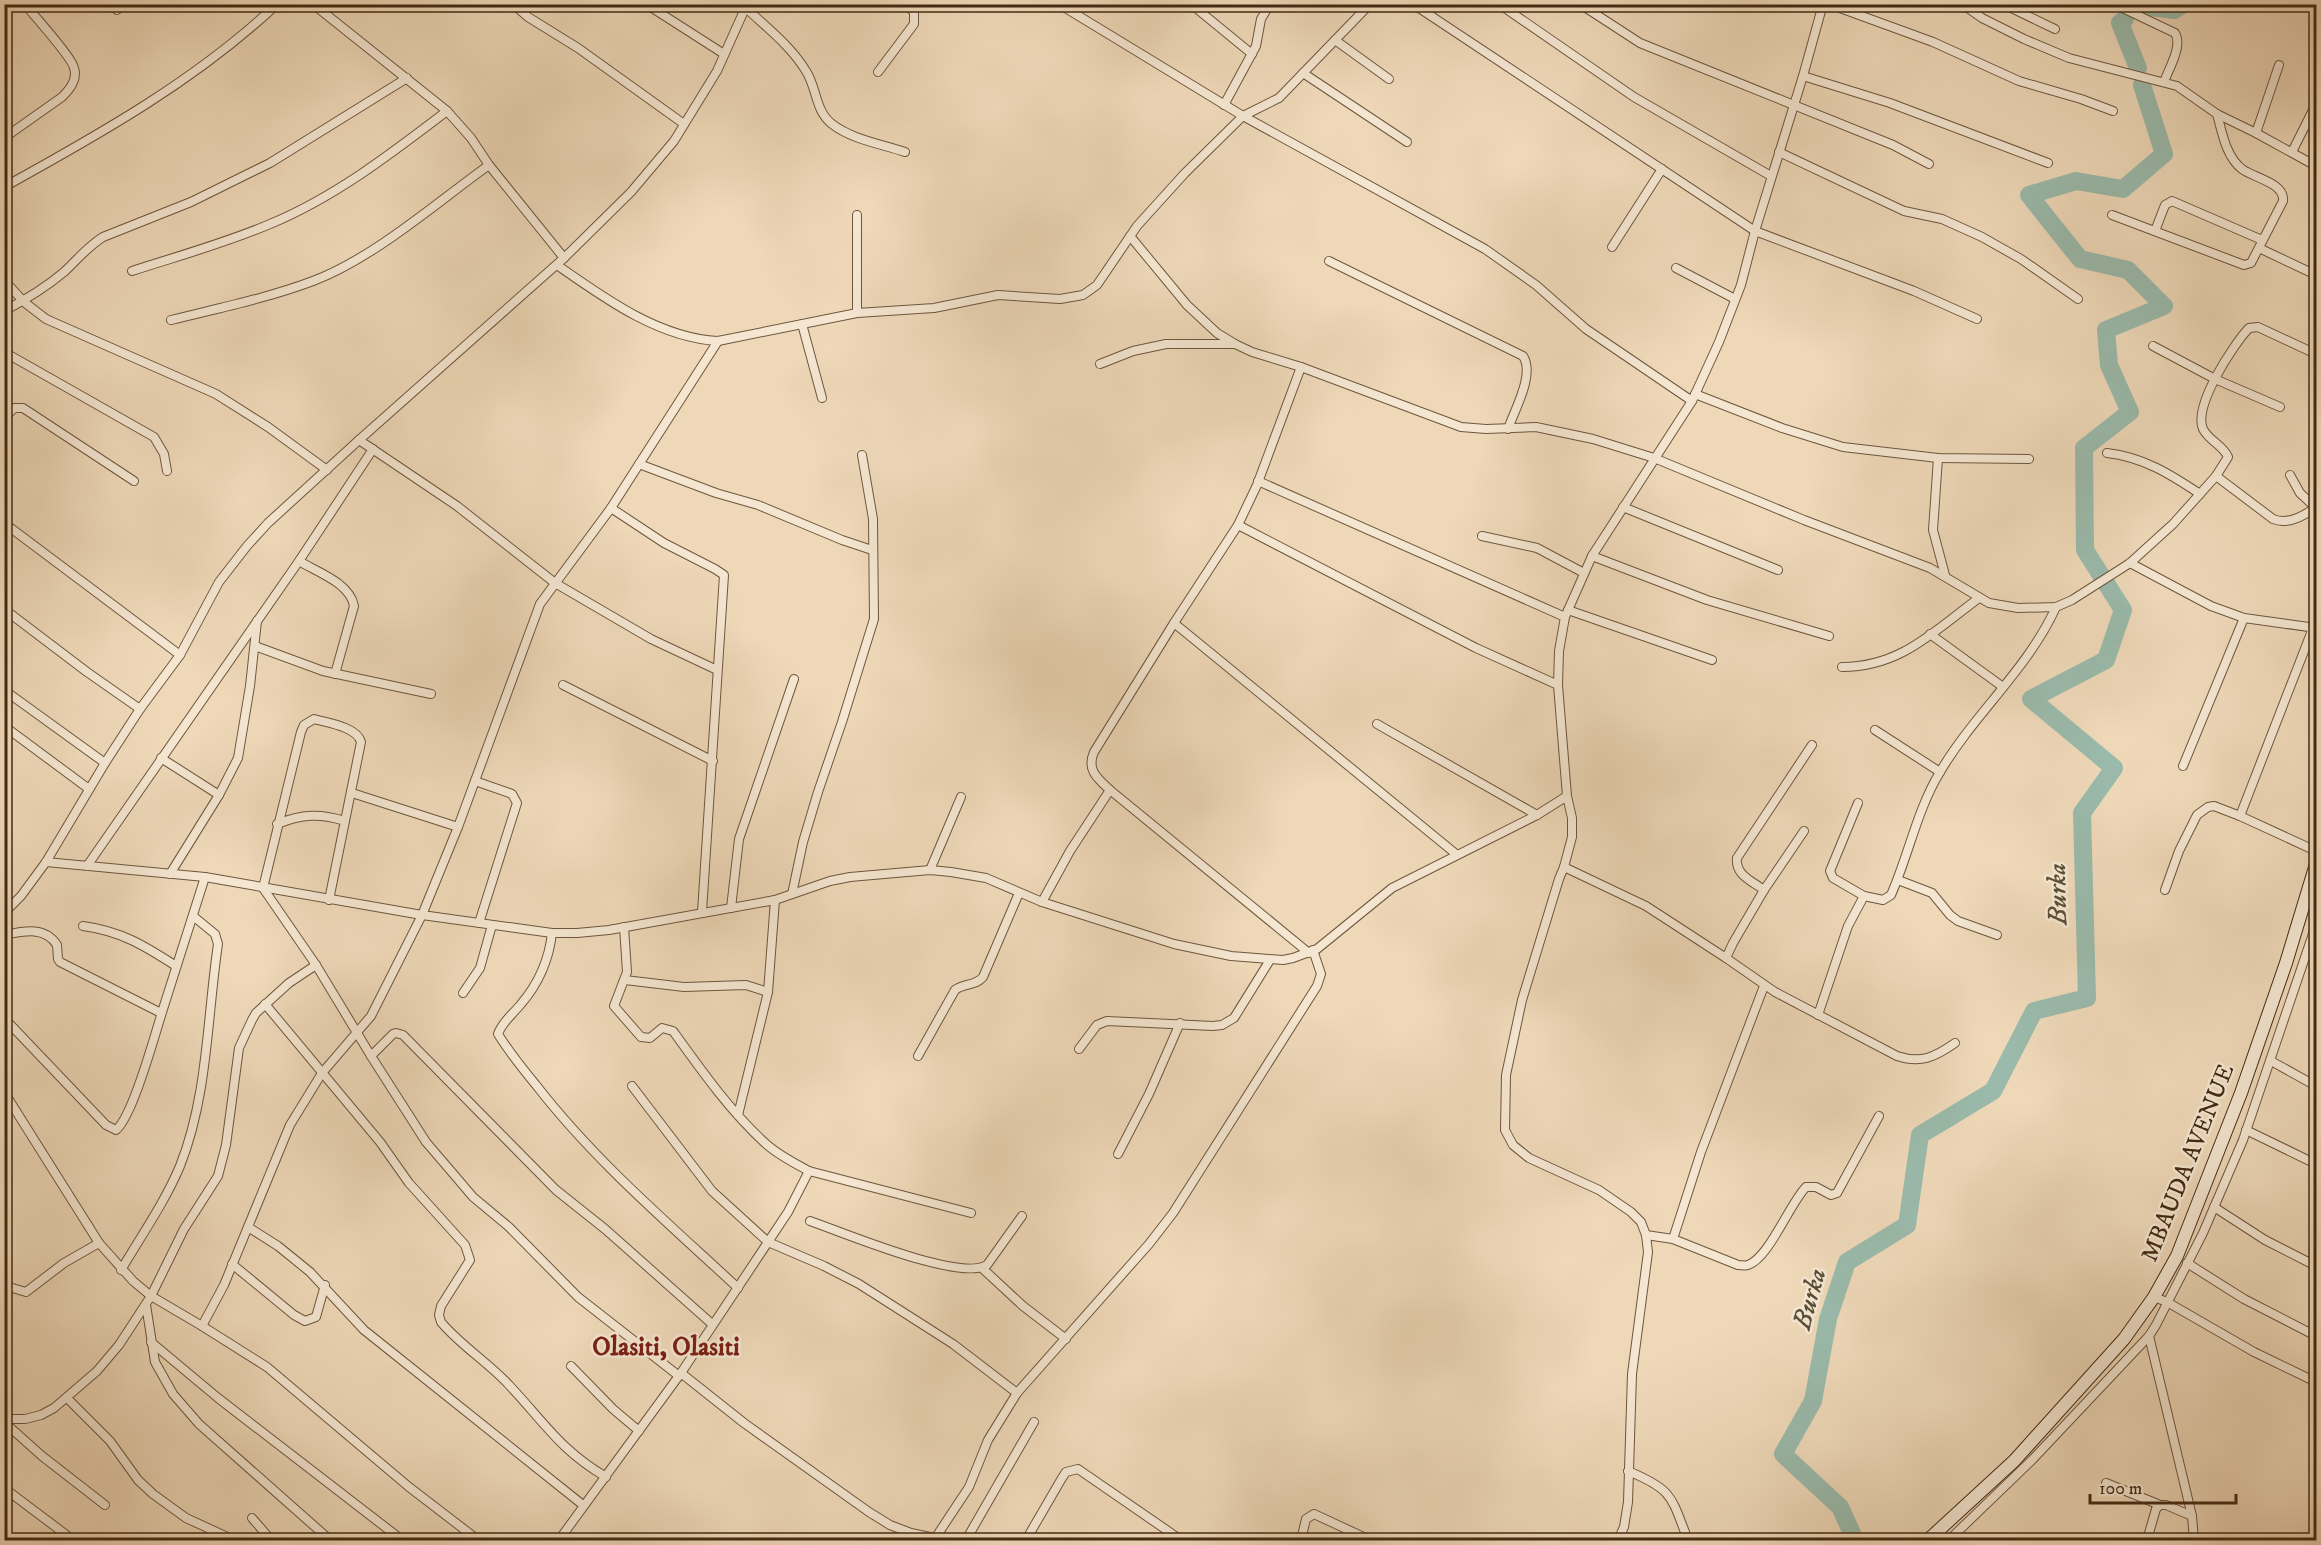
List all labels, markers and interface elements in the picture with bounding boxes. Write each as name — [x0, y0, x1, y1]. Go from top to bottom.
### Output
water label: Burka — [2041, 863, 2075, 926]
street label: MBAUDA AVENUE — [2135, 1060, 2241, 1266]
water label: Burka — [1785, 1265, 1834, 1334]
district label: Olasiti, Olasiti — [592, 1331, 740, 1364]
scale bar — [2090, 1467, 2236, 1505]
text: 100 m — [2099, 1478, 2142, 1500]

